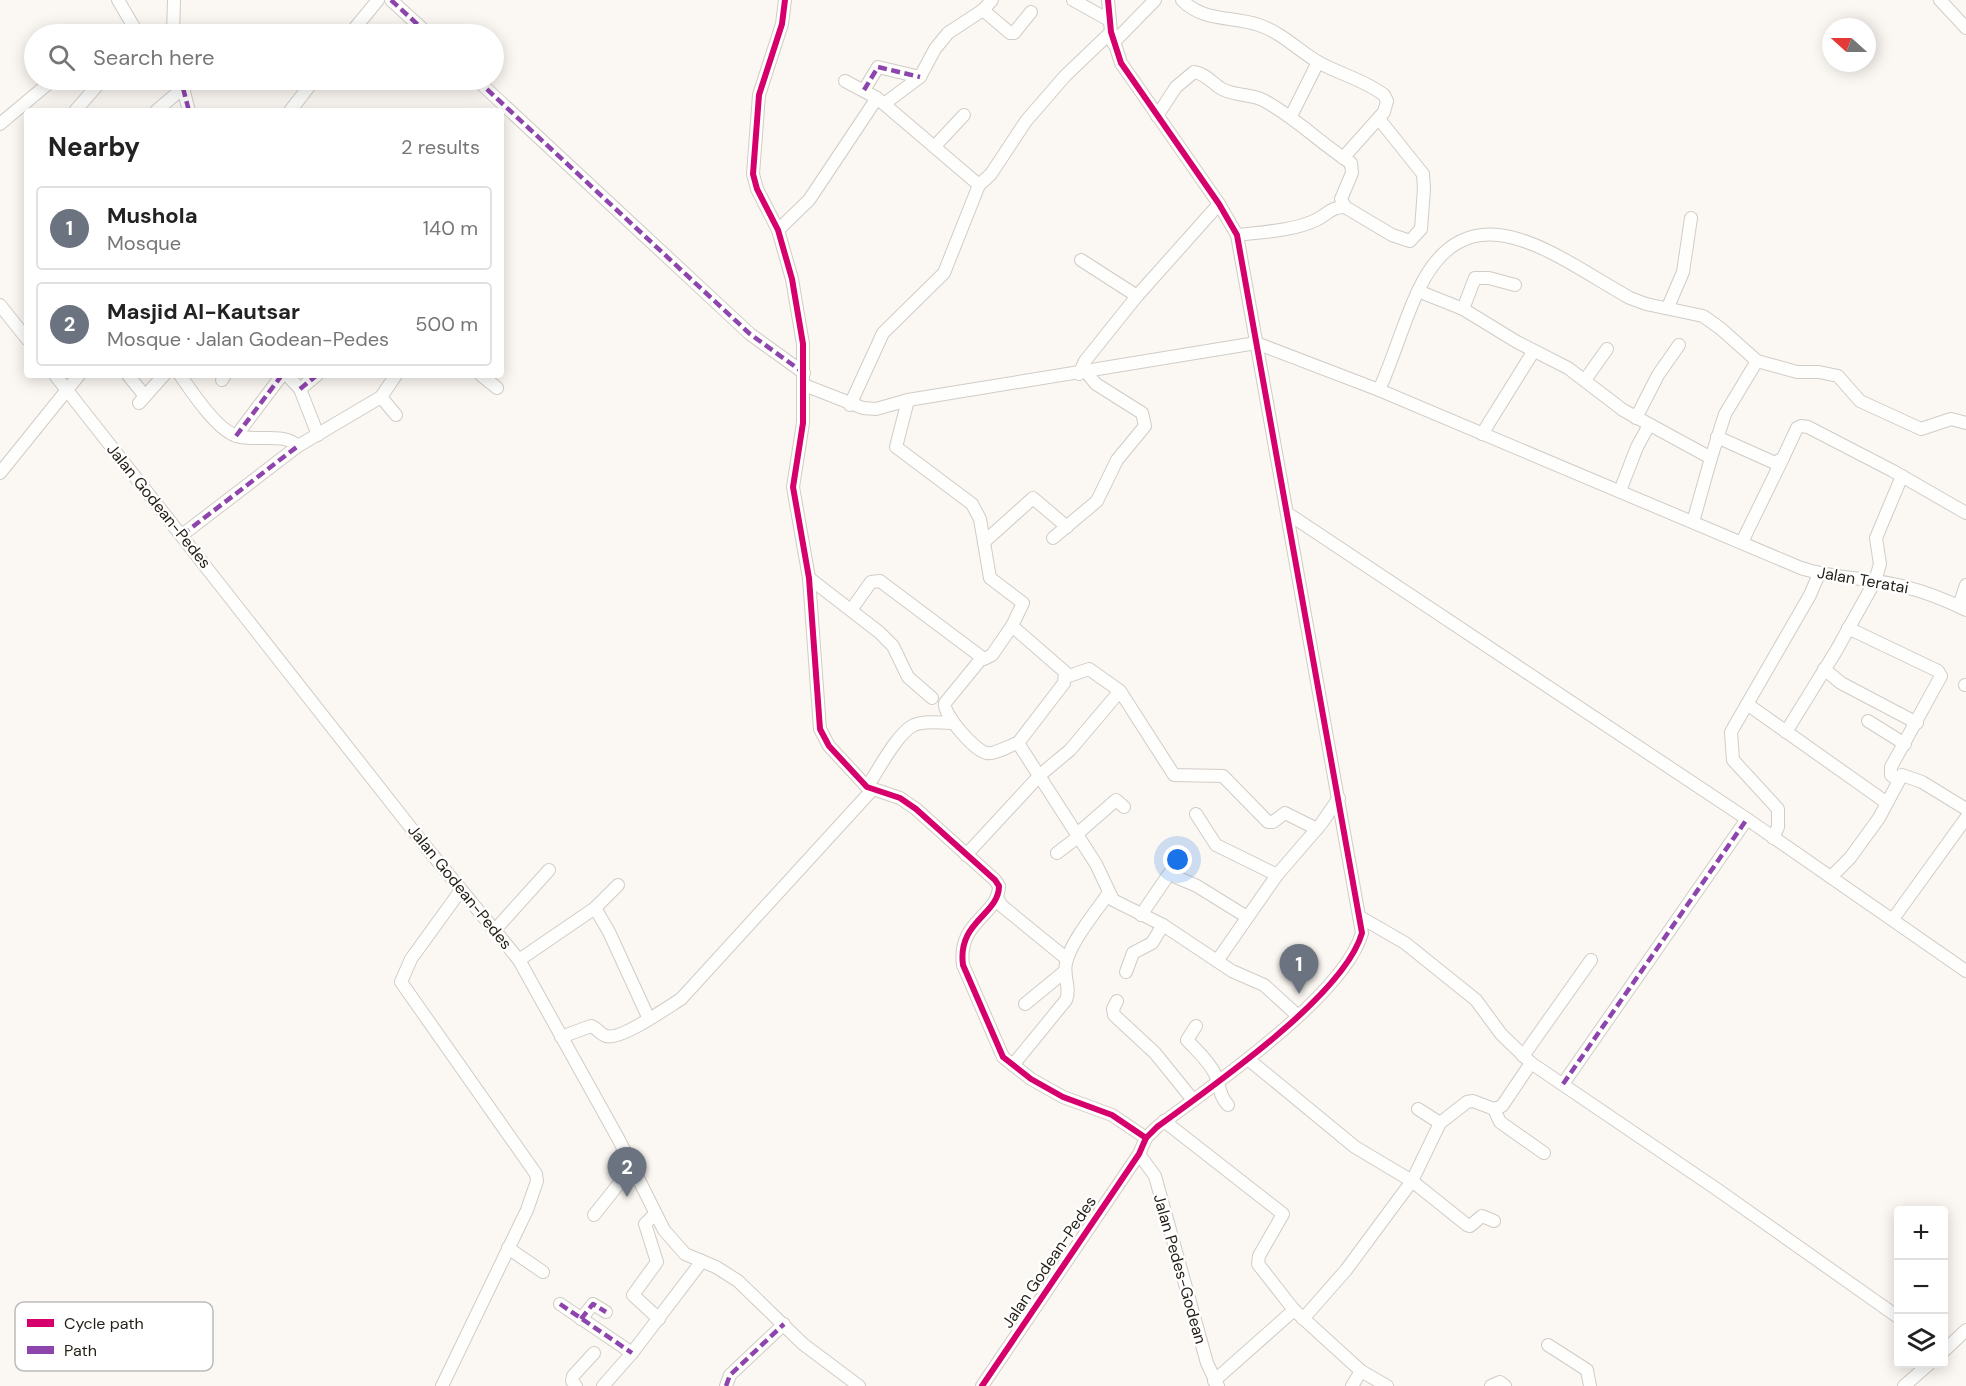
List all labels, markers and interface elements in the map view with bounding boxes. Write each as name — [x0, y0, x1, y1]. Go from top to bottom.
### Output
north arrow — [1822, 18, 1876, 72]
search box — [24, 24, 504, 90]
icon: search — [45, 41, 78, 74]
text: Search here — [93, 43, 214, 72]
text: Nearby — [48, 130, 140, 164]
text: 2 results — [401, 134, 480, 160]
text: Mushola — [107, 201, 198, 230]
text: 1 — [66, 215, 73, 241]
text: 140 m — [423, 215, 478, 241]
text: Mosque — [107, 230, 181, 256]
text: Masjid Al-Kautsar — [107, 297, 300, 326]
text: 2 — [64, 311, 75, 337]
text: 500 m — [415, 311, 478, 337]
text: Mosque · Jalan Godean-Pedes — [107, 326, 389, 352]
street label: Jalan Godean-Pedes — [102, 439, 216, 573]
street label: Jalan Teratai — [1816, 562, 1910, 598]
street label: Jalan Godean-Pedes — [403, 820, 517, 954]
your location — [1163, 845, 1192, 874]
pin: 1 — [1280, 944, 1318, 994]
pin: 2 — [608, 1148, 646, 1197]
street label: Jalan Godean-Pedes — [997, 1192, 1101, 1332]
street label: Jalan Pedes-Godean — [1149, 1192, 1211, 1346]
map controls — [1894, 1206, 1948, 1368]
button: + — [1894, 1206, 1948, 1260]
button: − — [1894, 1260, 1948, 1314]
legend — [15, 1302, 213, 1371]
text: Cycle path — [64, 1313, 144, 1334]
button: layers — [1894, 1314, 1948, 1368]
text: Path — [64, 1340, 97, 1361]

